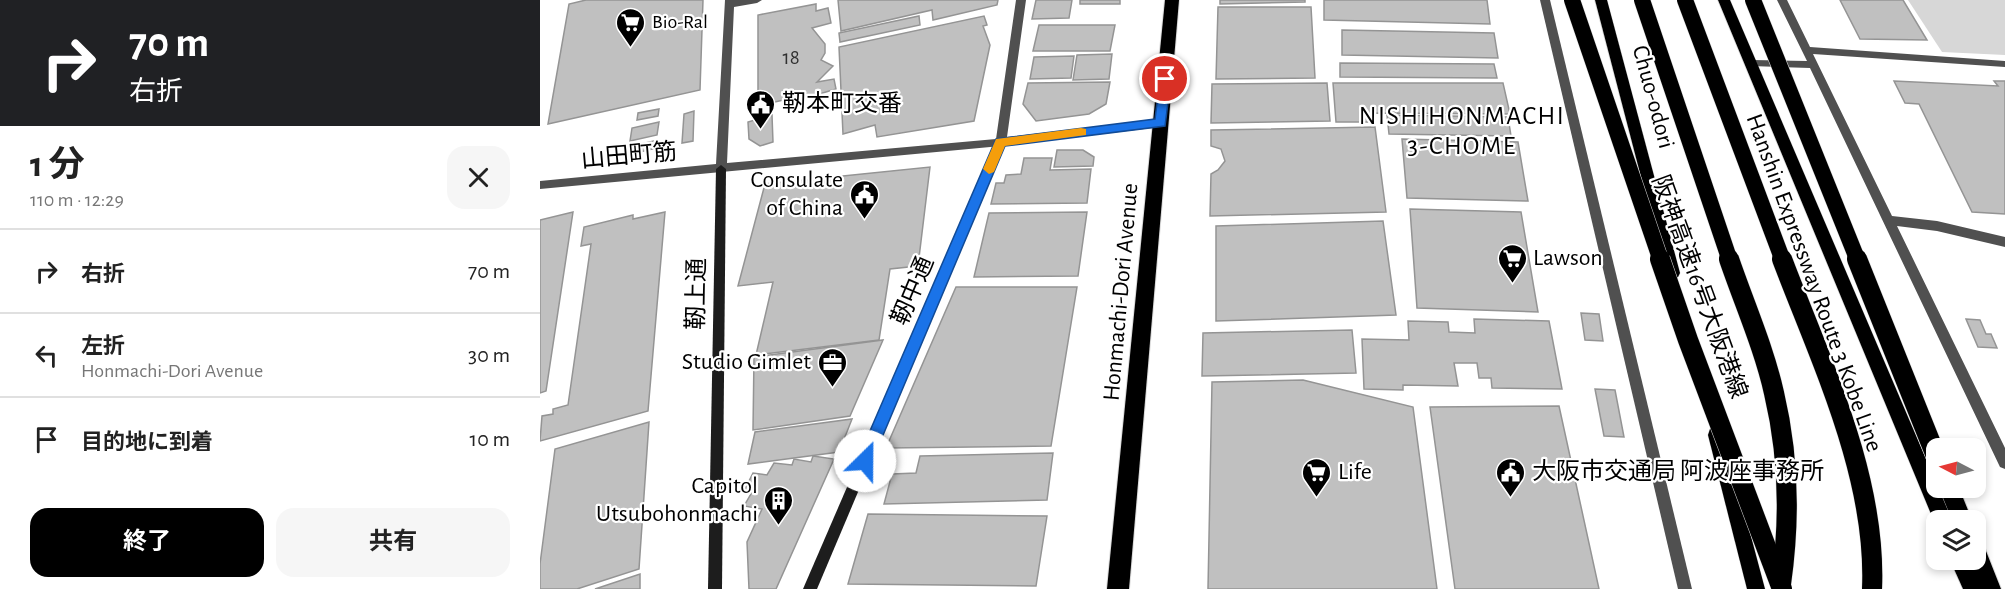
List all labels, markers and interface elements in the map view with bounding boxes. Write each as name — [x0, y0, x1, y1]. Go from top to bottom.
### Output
supermarket icon: Bio-Ral — [615, 6, 647, 48]
place label: Bio-Ral — [652, 12, 708, 32]
text: 70 m — [129, 22, 209, 64]
icon: right — [30, 24, 108, 102]
street label: Chuo-odori — [1628, 43, 1678, 151]
house number: 18 — [782, 47, 800, 68]
pin — [1139, 53, 1190, 104]
icon: arrive — [1148, 62, 1181, 95]
text: 右折 — [129, 78, 183, 105]
public building icon: 靭本町交番 — [745, 88, 777, 130]
place label: 靭本町交番 — [782, 90, 902, 116]
district label: NISHIHONMACHI 3-CHOME — [1359, 103, 1565, 159]
street label: Hanshin Expressway Route 3 Kobe Line — [1742, 111, 1886, 455]
street label: 山田町筋 — [580, 138, 678, 172]
button: close — [447, 146, 510, 209]
text: 1 分 — [30, 147, 84, 183]
place label: Consulate of China — [751, 168, 843, 220]
street label: 阪神高速16号大阪港線 — [1647, 172, 1752, 402]
public building icon: Consulate of China — [848, 178, 880, 220]
street label: Honmachi-Dori Avenue — [1100, 182, 1142, 402]
text: 110 m · 12:29 — [30, 190, 124, 210]
supermarket icon: Lawson — [1496, 242, 1528, 284]
place label: Lawson — [1533, 246, 1603, 270]
street label: 靭中通 — [886, 252, 938, 329]
icon: right — [30, 255, 63, 288]
street label: 靭上通 — [682, 258, 710, 330]
text: 70 m — [468, 260, 510, 282]
text: 右折 — [81, 263, 125, 285]
text: 左折 — [81, 335, 125, 357]
icon: left — [30, 339, 63, 372]
text: 30 m — [468, 344, 510, 366]
office icon: Studio Gimlet — [816, 346, 848, 388]
place label: Studio Gimlet — [682, 350, 811, 374]
text: Honmachi-Dori Avenue — [81, 361, 263, 381]
icon: arrive — [30, 423, 63, 456]
text: 10 m — [470, 428, 510, 450]
position arrow — [833, 429, 897, 493]
text: 目的地に到着 — [81, 431, 213, 453]
north arrow — [1926, 438, 1986, 498]
map controls — [1926, 438, 1986, 570]
supermarket icon: Life — [1301, 456, 1333, 498]
public building icon: 大阪市交通局 阿波座事務所 — [1495, 456, 1527, 498]
place label: 大阪市交通局 阿波座事務所 — [1532, 458, 1824, 484]
place label: Life — [1338, 460, 1372, 484]
place label: Capitol Utsubohonmachi — [596, 474, 758, 526]
building icon: Capitol Utsubohonmachi — [763, 484, 795, 526]
button: 終了 — [30, 508, 264, 577]
button: 共有 — [276, 508, 510, 577]
button: layers — [1926, 510, 1986, 570]

